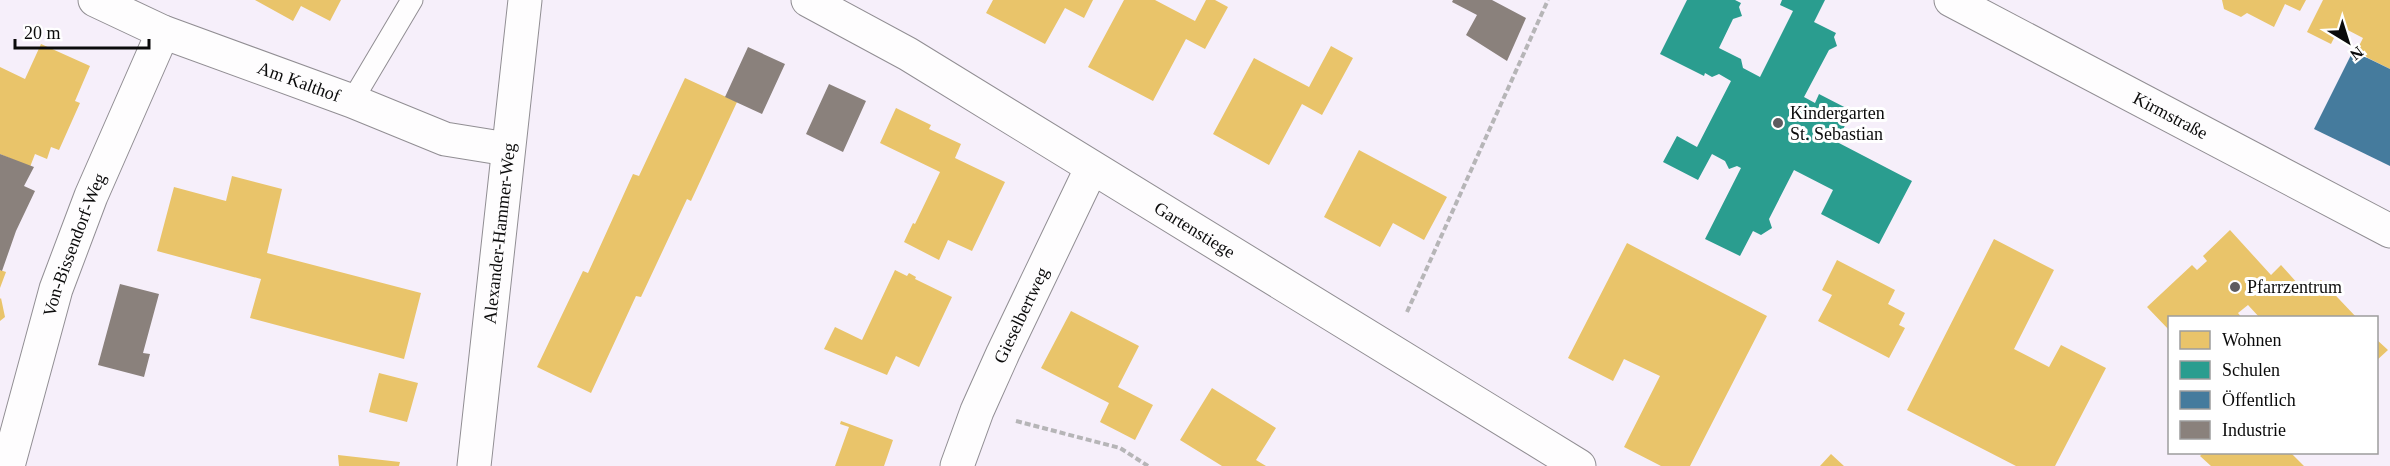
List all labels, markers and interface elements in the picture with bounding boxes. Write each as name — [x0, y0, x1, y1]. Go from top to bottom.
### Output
scale bar — [15, 12, 148, 50]
north arrow — [2318, 12, 2378, 72]
text: 20 m — [24, 23, 61, 43]
text: N — [2347, 43, 2367, 64]
street label: Am Kalthof — [255, 57, 343, 106]
street label: Kirmstraße — [2130, 88, 2211, 143]
place label: Kindergarten St. Sebastian — [1790, 103, 1885, 144]
marker: Kindergarten St. Sebastian — [1771, 116, 1785, 130]
street label: Alexander-Hammer-Weg — [480, 142, 519, 325]
street label: Von-Bissendorf-Weg — [39, 170, 110, 319]
street label: Gartenstiege — [1151, 198, 1239, 262]
street label: Gieselbertweg — [990, 264, 1053, 366]
place label: Pfarrzentrum — [2247, 277, 2342, 297]
marker: Pfarrzentrum — [2228, 280, 2242, 294]
legend — [2168, 316, 2378, 454]
text: Wohnen — [2222, 330, 2282, 350]
text: Schulen — [2222, 360, 2280, 380]
text: Öffentlich — [2222, 390, 2296, 410]
text: Industrie — [2222, 420, 2286, 440]

